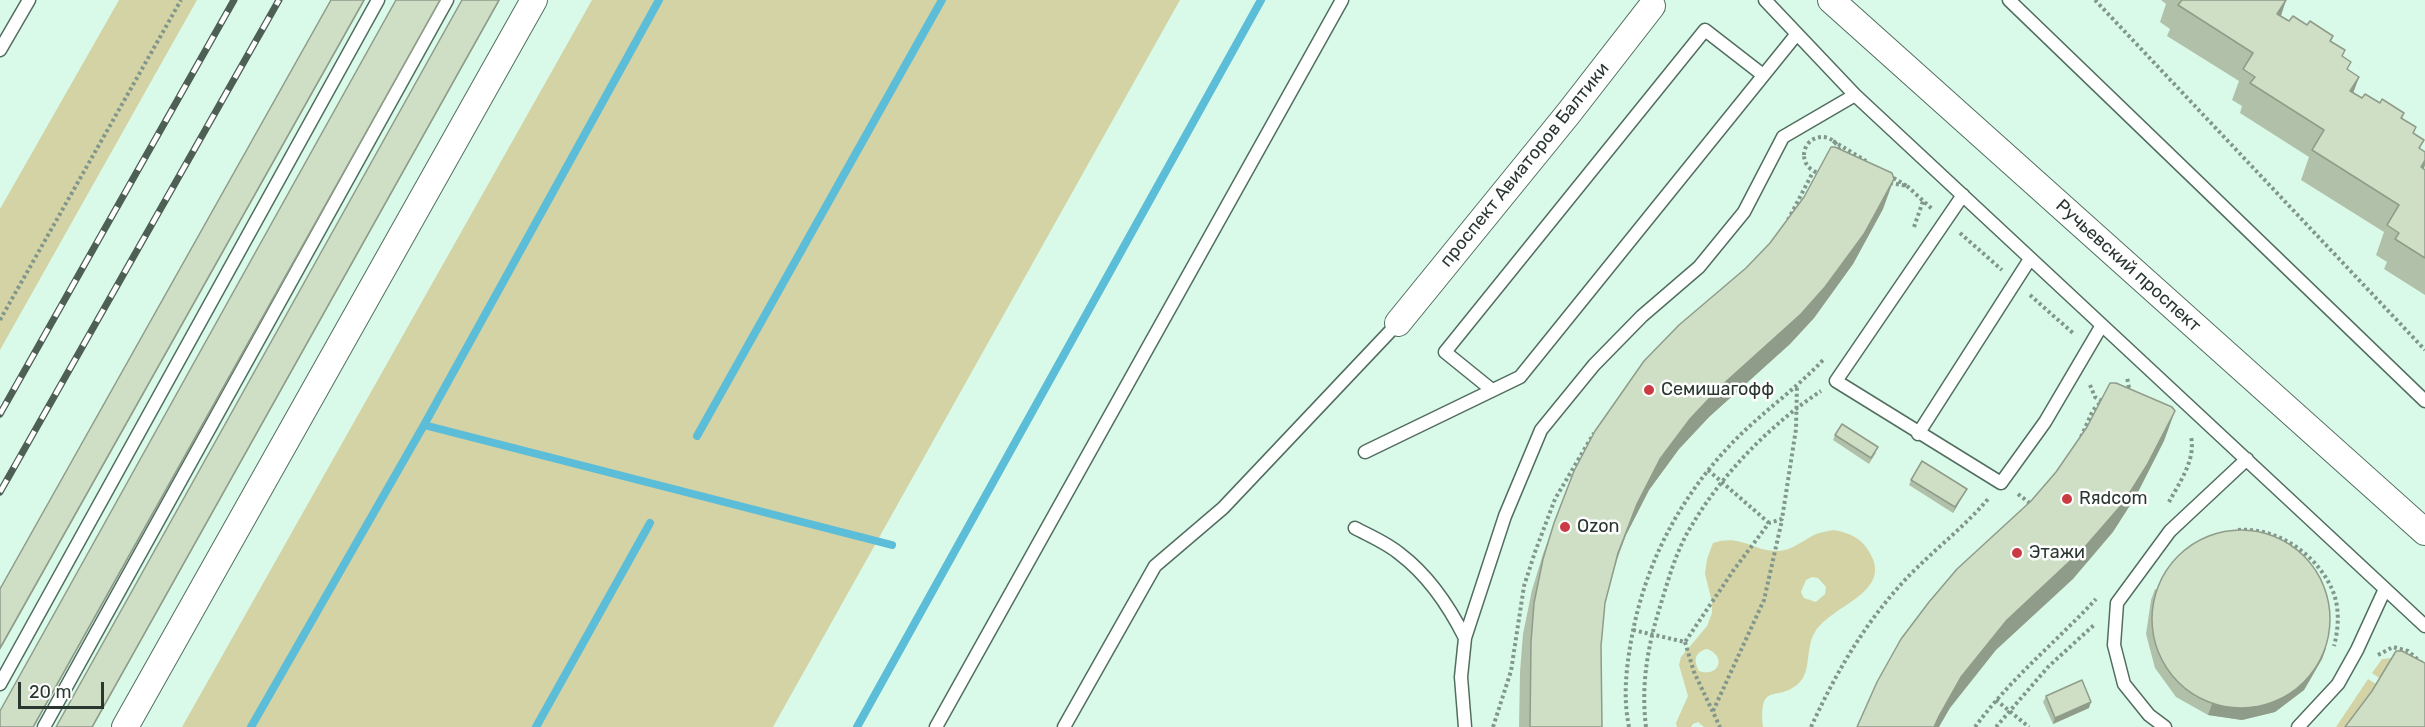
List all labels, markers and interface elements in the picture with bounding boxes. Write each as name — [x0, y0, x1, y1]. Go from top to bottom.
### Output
street label: проспект Авиаторов Балтики — [1436, 59, 1614, 271]
street label: Ручьевский проспект — [2051, 195, 2205, 337]
place label: Семишагофф — [1661, 379, 1774, 401]
marker: Семишагофф — [1642, 383, 1656, 397]
place label: Rяdcom — [2079, 488, 2148, 510]
marker: Rяdcom — [2060, 492, 2074, 506]
place label: Ozon — [1577, 516, 1619, 538]
marker: Ozon — [1558, 520, 1572, 534]
place label: Этажи — [2029, 542, 2085, 564]
marker: Этажи — [2010, 546, 2024, 560]
scale bar — [21, 670, 106, 708]
text: 20 m — [29, 681, 71, 703]

